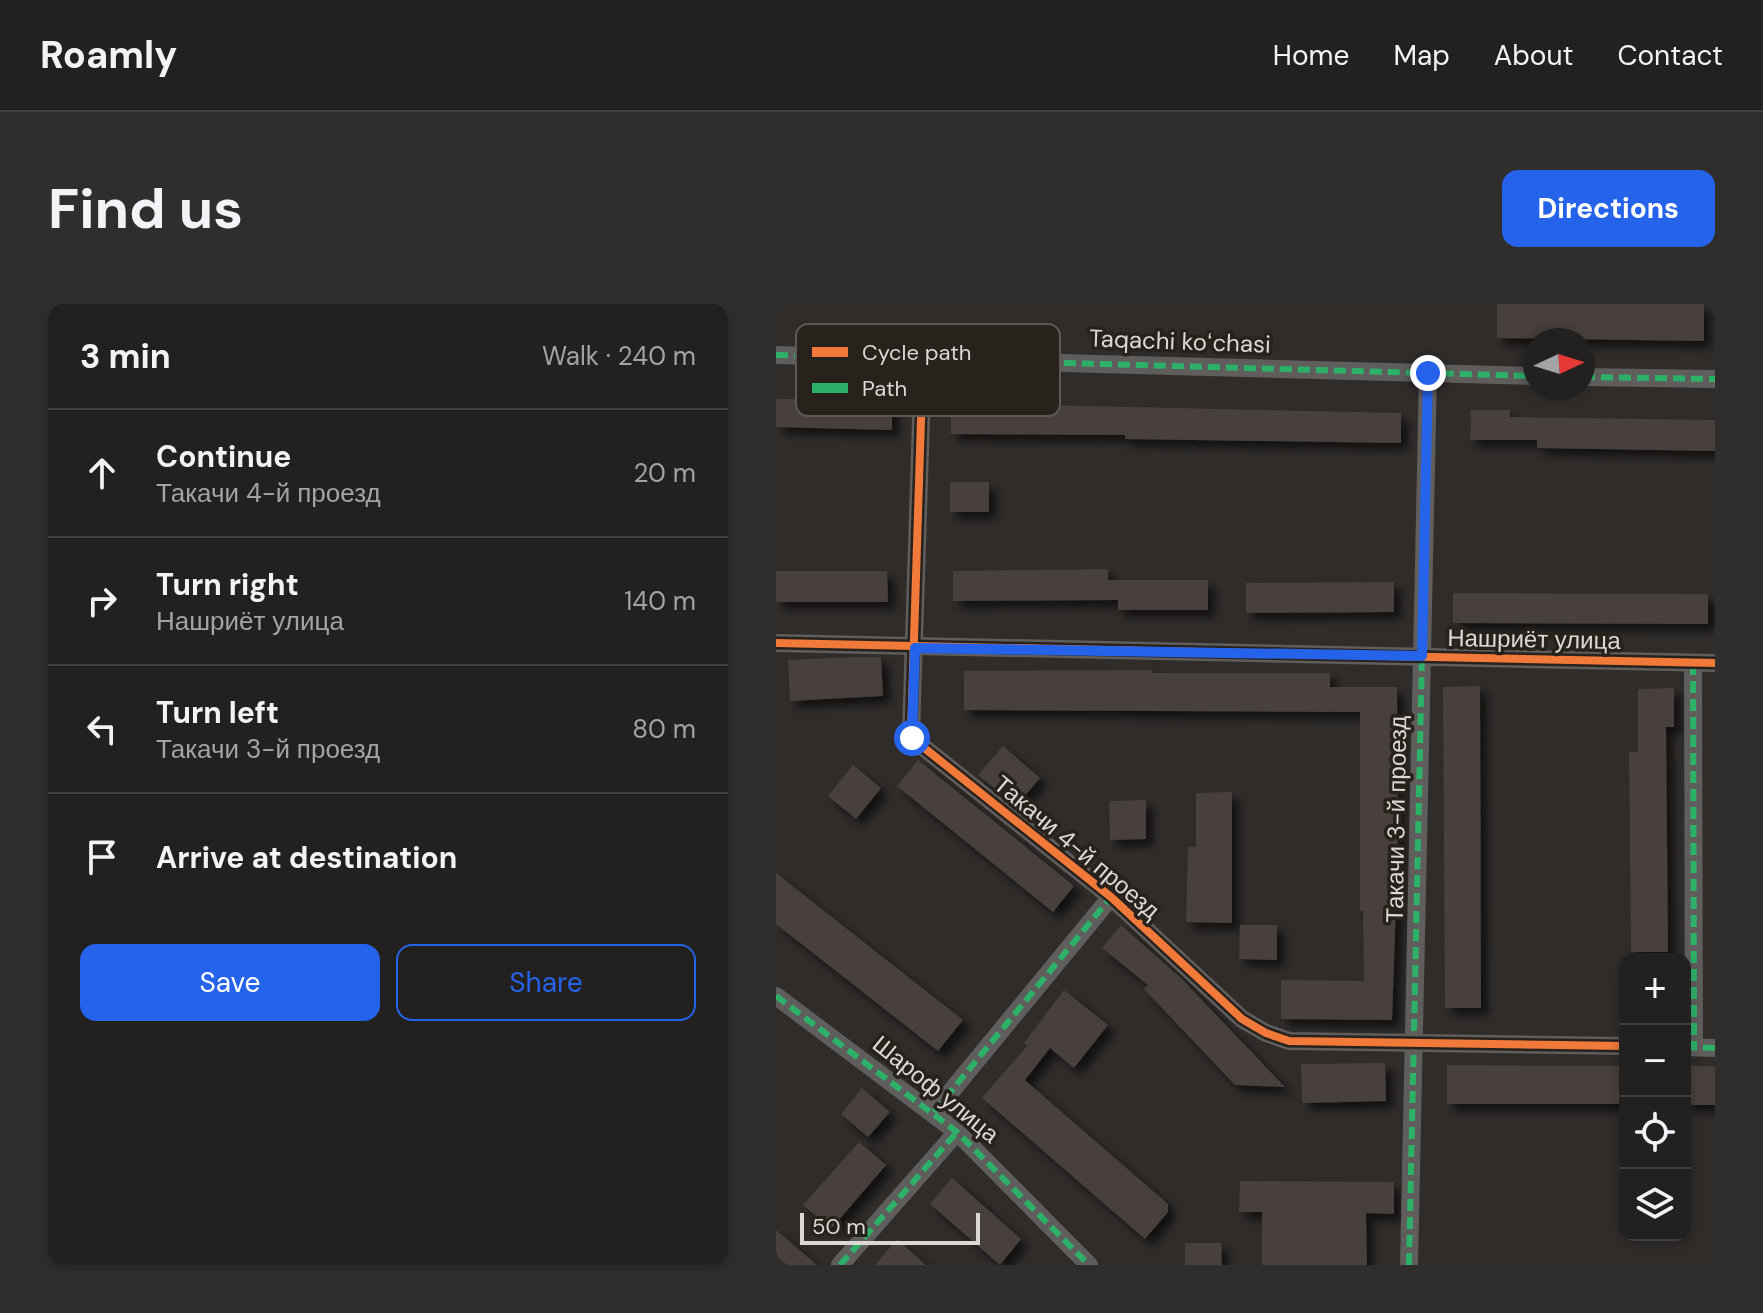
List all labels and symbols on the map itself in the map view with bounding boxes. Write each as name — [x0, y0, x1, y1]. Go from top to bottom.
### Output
street label: Taqachi koʻchasi — [1089, 322, 1271, 360]
legend — [796, 324, 1060, 416]
north arrow — [1523, 328, 1595, 400]
text: Cycle path — [862, 338, 972, 367]
route end — [1410, 355, 1446, 391]
text: Path — [862, 374, 907, 403]
street label: Нашриёт улица — [1447, 622, 1622, 656]
street label: Такачи 3-й проезд — [1379, 715, 1413, 923]
route start — [894, 720, 930, 756]
street label: Такачи 4-й проезд — [988, 768, 1166, 926]
street label: Шароф улица — [866, 1028, 1006, 1150]
scale bar — [800, 1209, 980, 1245]

